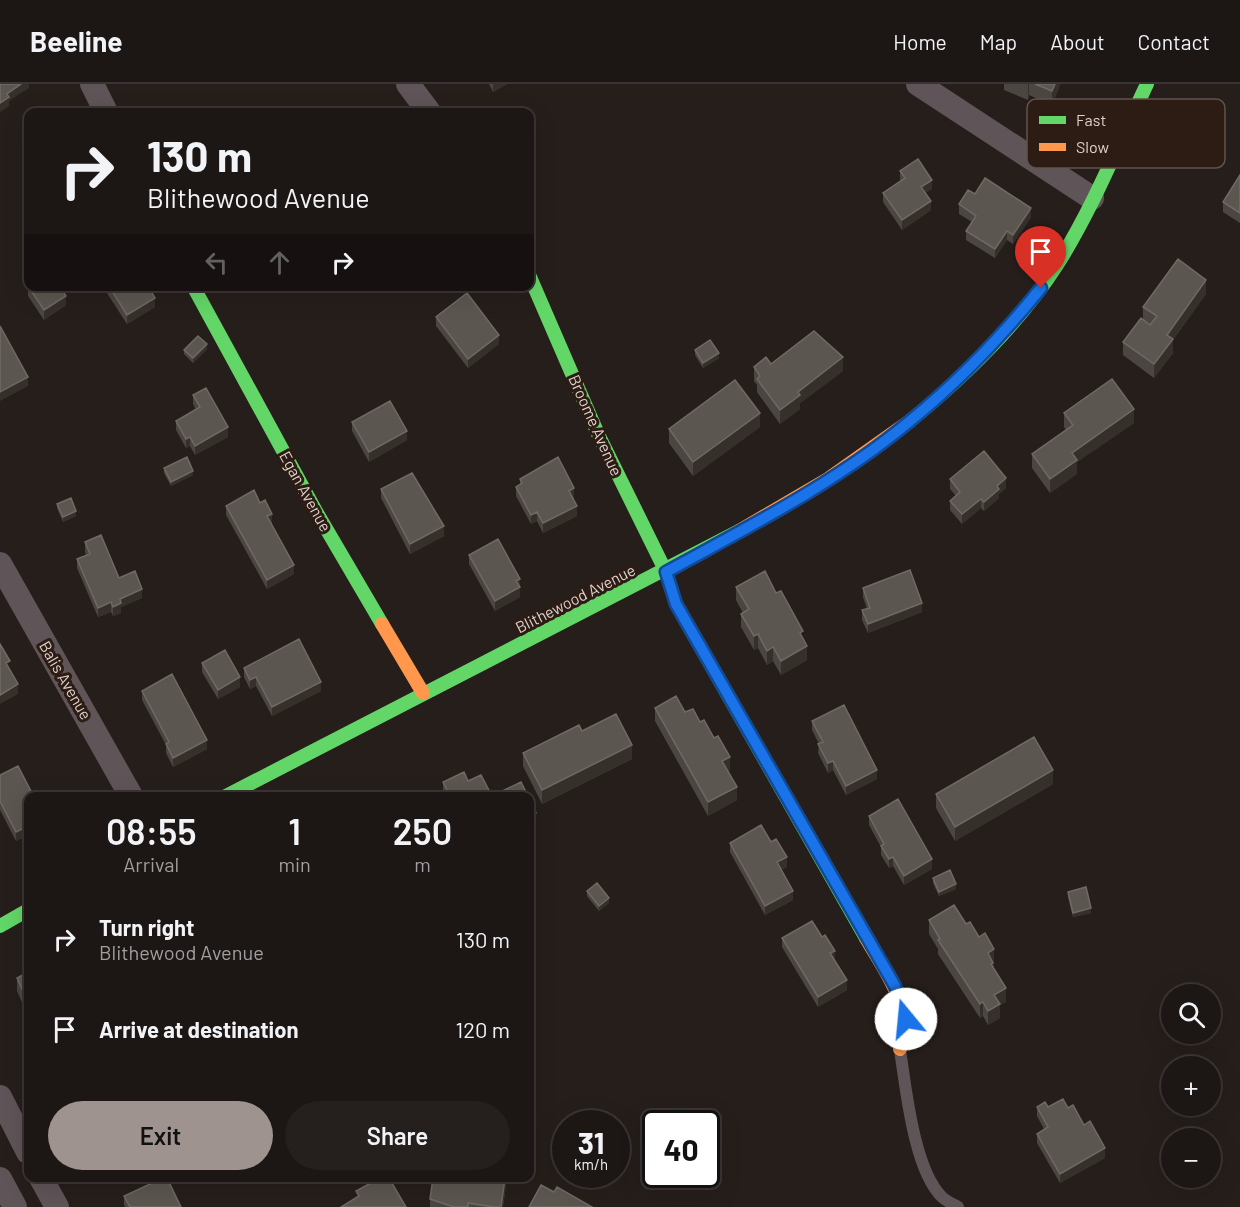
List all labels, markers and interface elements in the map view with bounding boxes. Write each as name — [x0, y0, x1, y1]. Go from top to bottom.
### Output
text: Beeline — [30, 24, 122, 58]
text: Home — [893, 29, 947, 54]
text: Map — [980, 29, 1017, 54]
text: About — [1050, 29, 1105, 54]
text: Contact — [1138, 29, 1210, 54]
legend — [1027, 99, 1225, 168]
text: Fast — [1076, 110, 1106, 129]
text: 130 m — [147, 130, 252, 180]
icon: right — [48, 132, 126, 210]
text: Slow — [1076, 137, 1109, 156]
text: Blithewood Avenue — [147, 181, 370, 213]
pin — [1015, 226, 1066, 288]
icon: arrive — [1024, 235, 1057, 268]
icon: left — [200, 246, 233, 279]
icon: ahead — [263, 246, 296, 279]
icon: right — [326, 246, 359, 279]
street label: Broome Avenue — [565, 371, 627, 479]
street label: Egan Avenue — [276, 447, 336, 535]
street label: Blithewood Avenue — [512, 560, 638, 636]
street label: Balis Avenue — [36, 637, 96, 723]
text: 08:55 — [106, 809, 196, 852]
text: 1 — [288, 809, 301, 852]
text: 250 — [393, 809, 452, 852]
text: Arrival — [123, 852, 179, 876]
text: min — [278, 852, 311, 876]
text: m — [414, 852, 431, 876]
text: Turn right — [99, 914, 194, 940]
icon: right — [48, 923, 81, 956]
text: 130 m — [456, 926, 510, 952]
text: Blithewood Avenue — [99, 940, 264, 964]
map controls — [1161, 984, 1221, 1188]
button: search — [1161, 984, 1221, 1044]
position arrow — [874, 987, 938, 1051]
icon: arrive — [48, 1013, 81, 1046]
text: Arrive at destination — [99, 1016, 298, 1042]
text: 120 m — [455, 1016, 510, 1042]
button: + — [1161, 1056, 1221, 1116]
button: Exit — [48, 1101, 273, 1170]
button: Share — [285, 1101, 510, 1170]
speed limit sign: 40 — [642, 1110, 720, 1188]
text: 31 — [578, 1124, 604, 1160]
button: − — [1161, 1128, 1221, 1188]
text: km/h — [574, 1155, 608, 1173]

